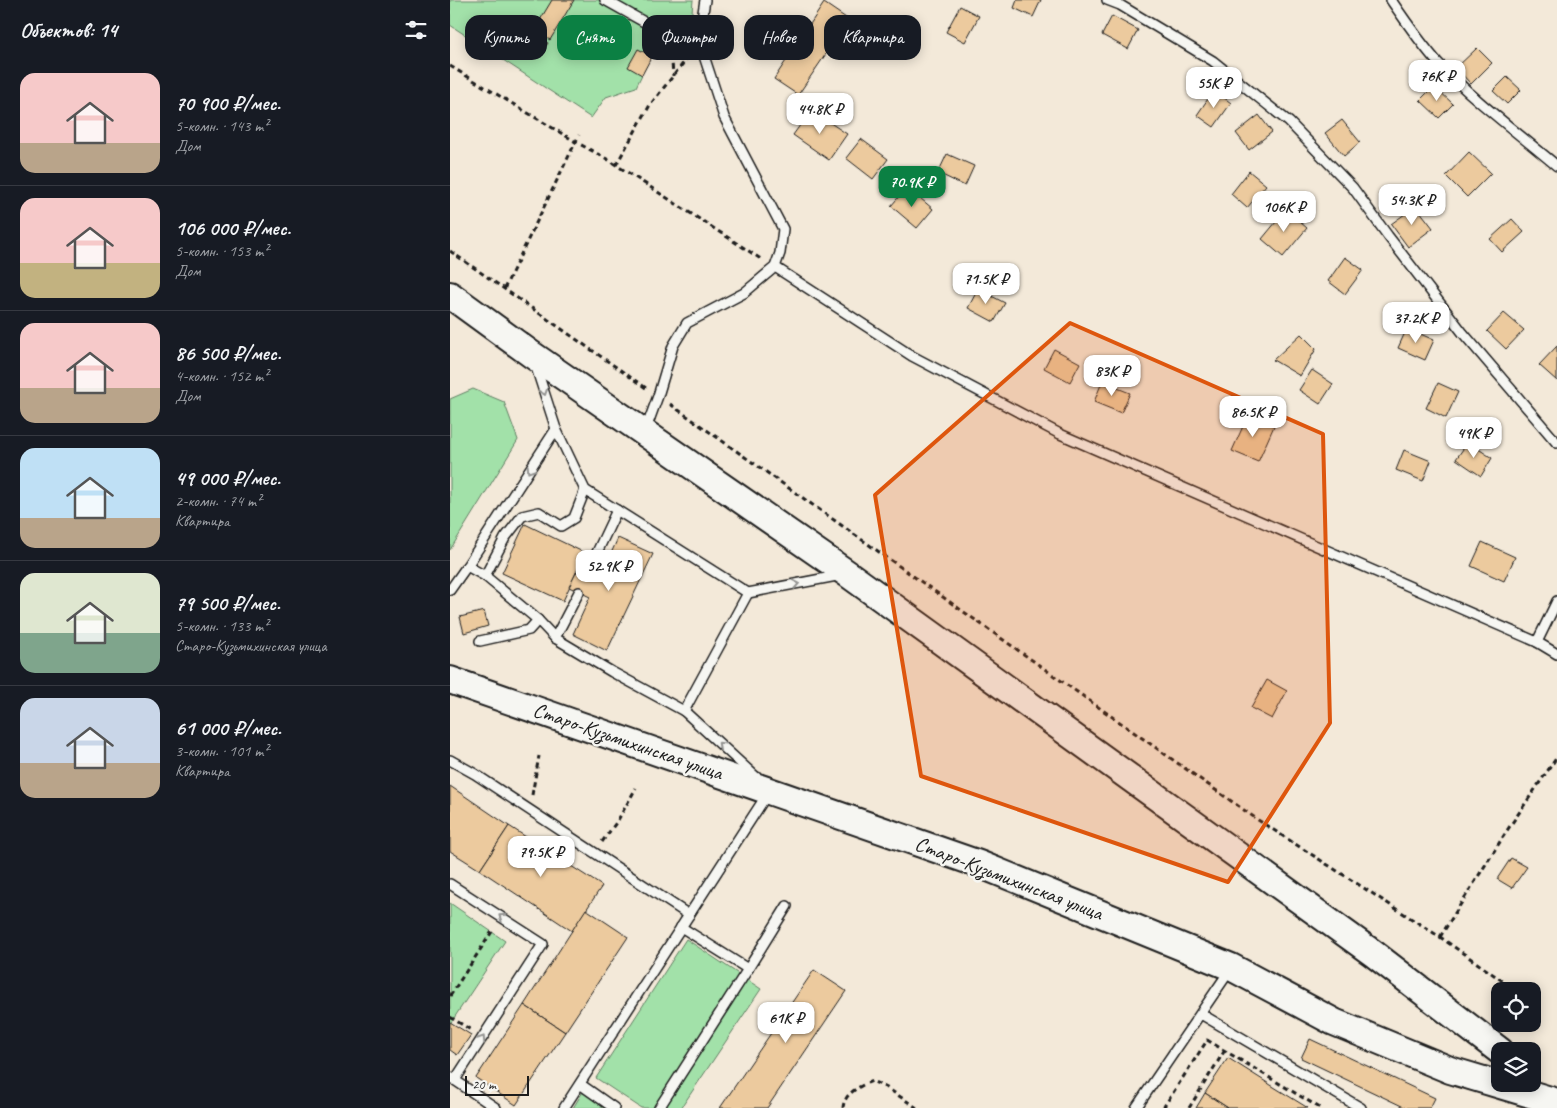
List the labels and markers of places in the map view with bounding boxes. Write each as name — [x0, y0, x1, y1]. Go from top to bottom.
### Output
pin: 76K ₽ — [1402, 59, 1472, 102]
pin: 55K ₽ — [1179, 66, 1249, 109]
pin: 44.8K ₽ — [774, 92, 866, 135]
pin: 70.9K ₽ — [866, 166, 958, 208]
pin: 54.3K ₽ — [1366, 184, 1458, 226]
pin: 106K ₽ — [1243, 190, 1325, 233]
pin: 71.5K ₽ — [940, 262, 1032, 305]
pin: 37.2K ₽ — [1370, 302, 1462, 344]
pin: 83K ₽ — [1077, 354, 1147, 397]
pin: 86.5K ₽ — [1207, 396, 1299, 438]
pin: 49K ₽ — [1439, 416, 1509, 459]
pin: 52.9K ₽ — [563, 550, 655, 592]
pin: 79.5K ₽ — [495, 836, 587, 878]
pin: 61K ₽ — [751, 1002, 821, 1044]

